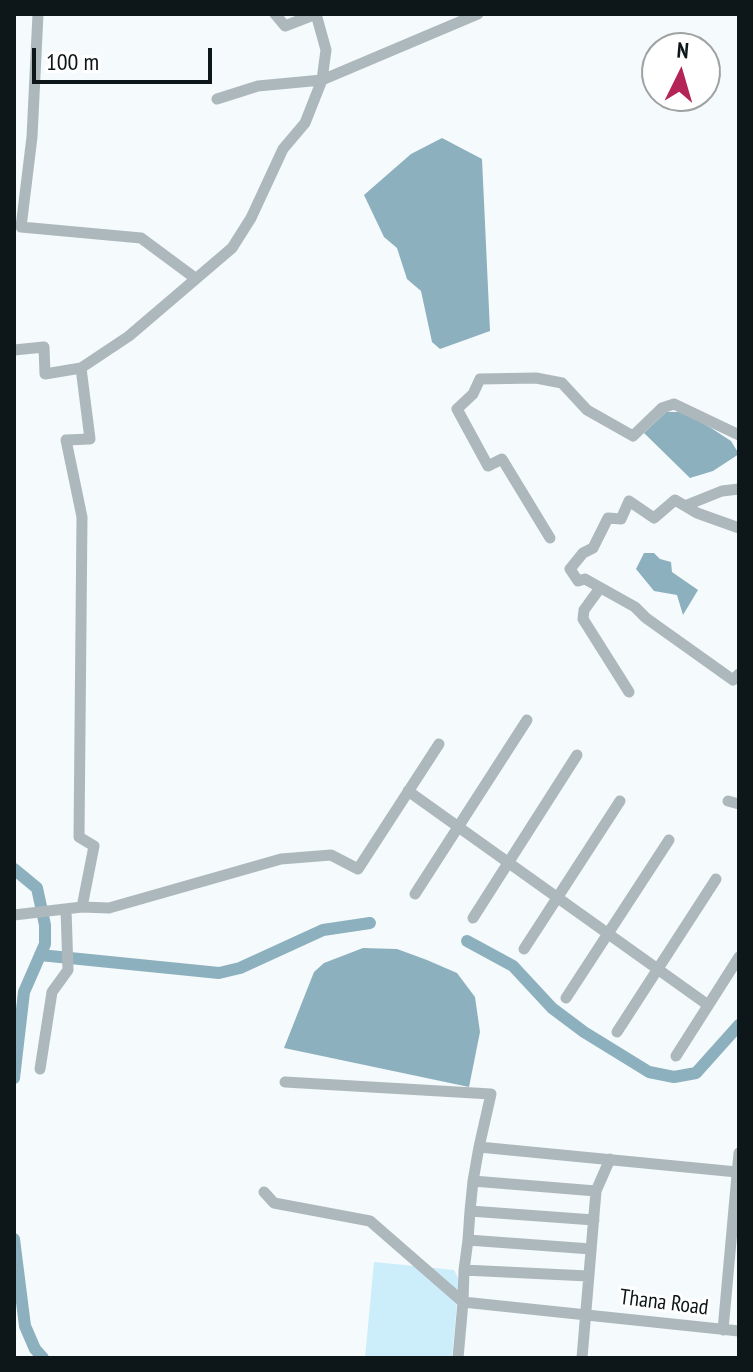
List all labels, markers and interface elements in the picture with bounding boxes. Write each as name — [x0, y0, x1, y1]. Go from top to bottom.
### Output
scale bar — [36, 32, 216, 82]
north arrow — [641, 32, 721, 112]
text: N — [676, 36, 690, 65]
text: 100 m — [46, 46, 99, 77]
street label: Thana Road — [618, 1284, 710, 1322]

